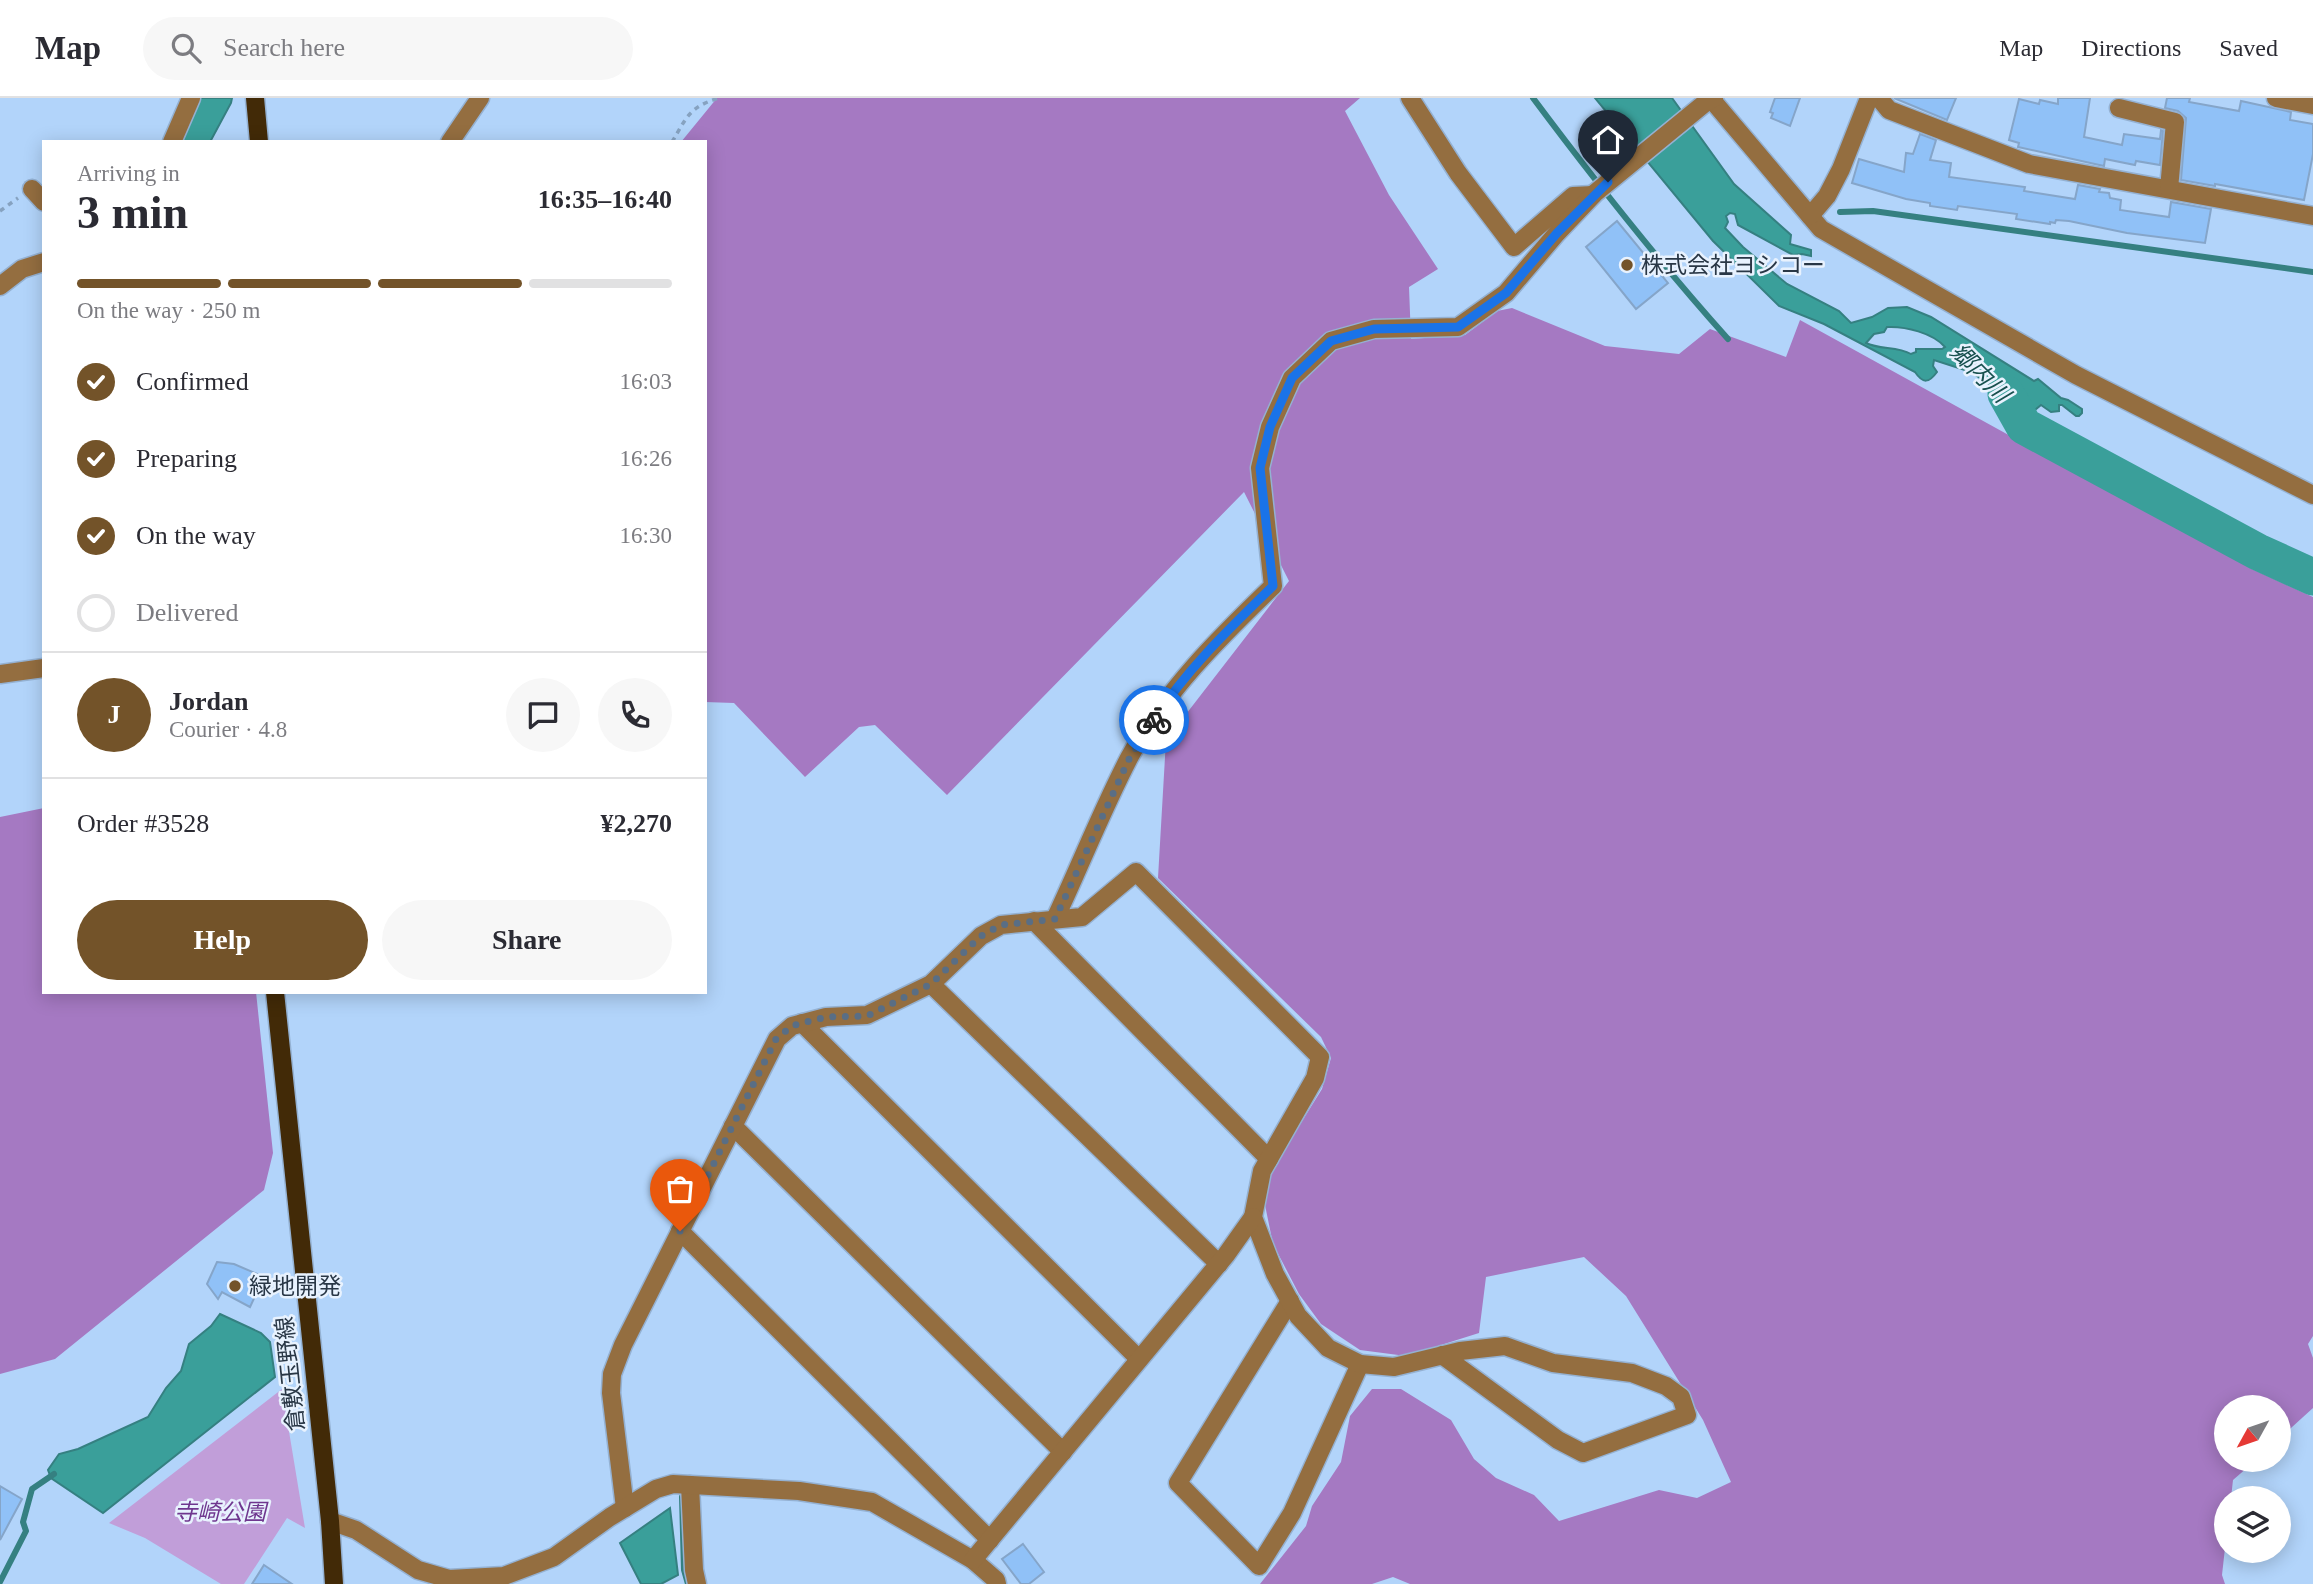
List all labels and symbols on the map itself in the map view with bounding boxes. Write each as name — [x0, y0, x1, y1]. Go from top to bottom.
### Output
pin — [1578, 110, 1638, 182]
place label: 株式会社ヨシコー — [1641, 253, 1825, 278]
marker: 株式会社ヨシコー — [1619, 257, 1635, 273]
water label: 郷内川 — [1945, 338, 2017, 410]
courier — [1119, 685, 1189, 755]
pin — [650, 1159, 710, 1231]
place label: 緑地開発 — [249, 1274, 341, 1299]
marker: 緑地開発 — [227, 1278, 243, 1294]
street label: 倉敷玉野線 — [272, 1315, 309, 1432]
north arrow — [2214, 1395, 2291, 1472]
park label: 寺崎公園 — [174, 1500, 269, 1525]

